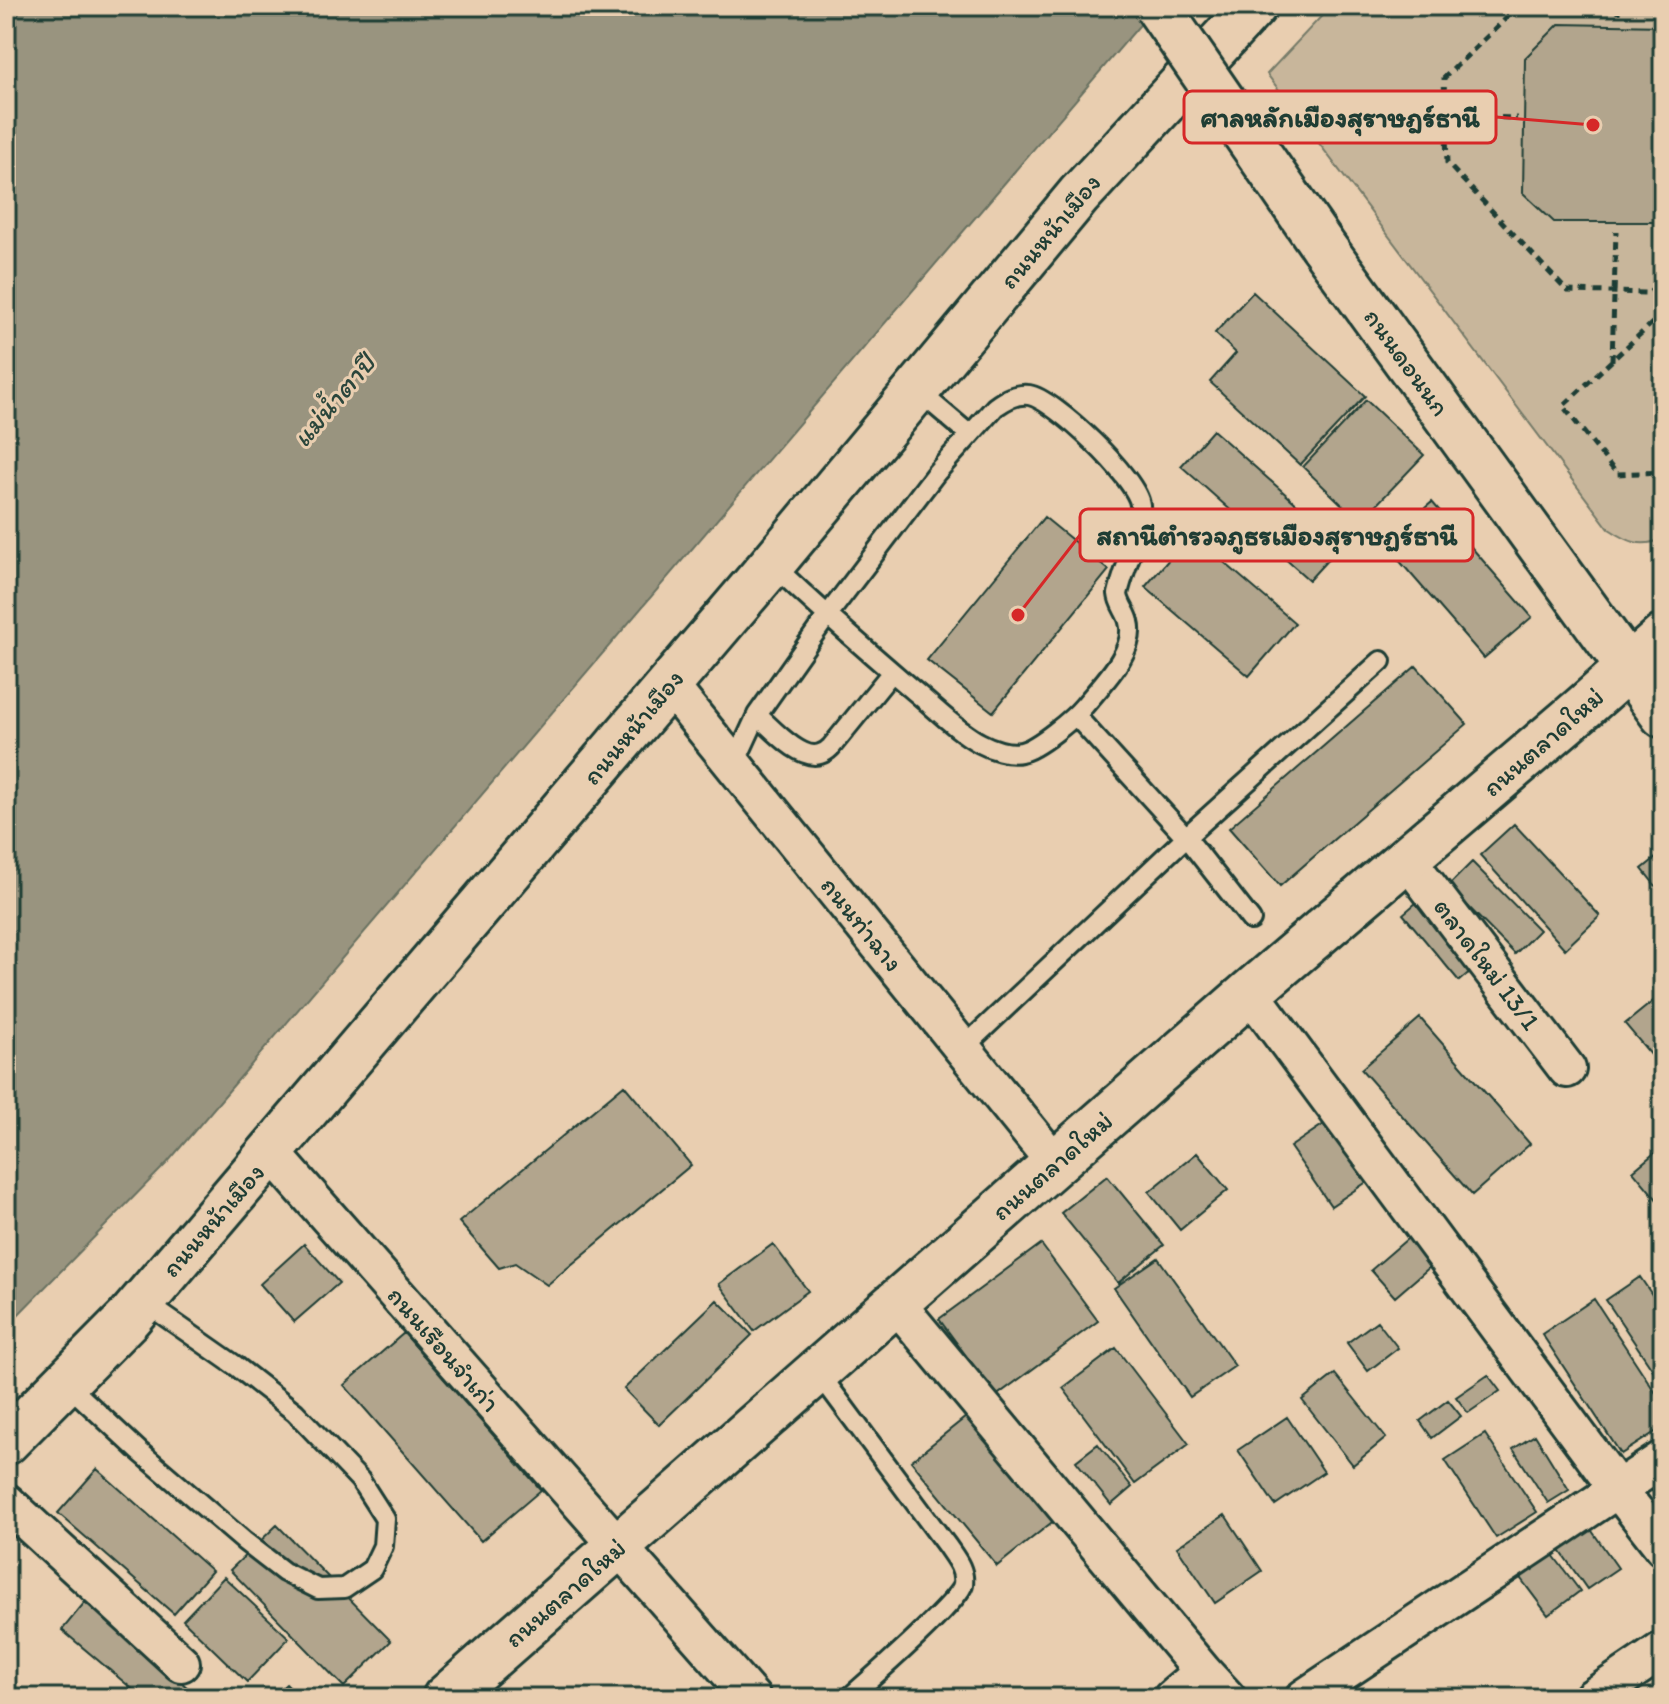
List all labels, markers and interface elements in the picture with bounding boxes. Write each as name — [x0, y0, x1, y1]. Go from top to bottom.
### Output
callout: ศาลหลักเมืองสุราษฎร์ธานี — [1184, 91, 1496, 143]
text: ศาลหลักเมืองสุราษฎร์ธานี — [1200, 100, 1480, 137]
street label: ถนนหน้าเมือง — [992, 167, 1108, 295]
street label: ถนนดอนนก — [1357, 302, 1457, 422]
water label: แม่น้ำตาปี — [284, 344, 383, 454]
callout: สถานีตำรวจภูธรเมืองสุราษฏร์ธานี — [1080, 509, 1473, 561]
text: สถานีตำรวจภูธรเมืองสุราษฏร์ธานี — [1097, 518, 1458, 555]
street label: ถนนหน้าเมือง — [575, 663, 691, 791]
street label: ถนนตลาดใหม่ — [1476, 681, 1610, 803]
street label: ถนนท่าฉาง — [814, 870, 910, 978]
street label: ตลาดใหม่ 13/1 — [1427, 892, 1547, 1036]
street label: ถนนตลาดใหม่ — [985, 1105, 1119, 1227]
street label: ถนนหน้าเมือง — [155, 1156, 271, 1284]
street label: ถนนเรือนจำเก่า — [381, 1280, 507, 1418]
street label: ถนนตลาดใหม่ — [498, 1532, 632, 1654]

